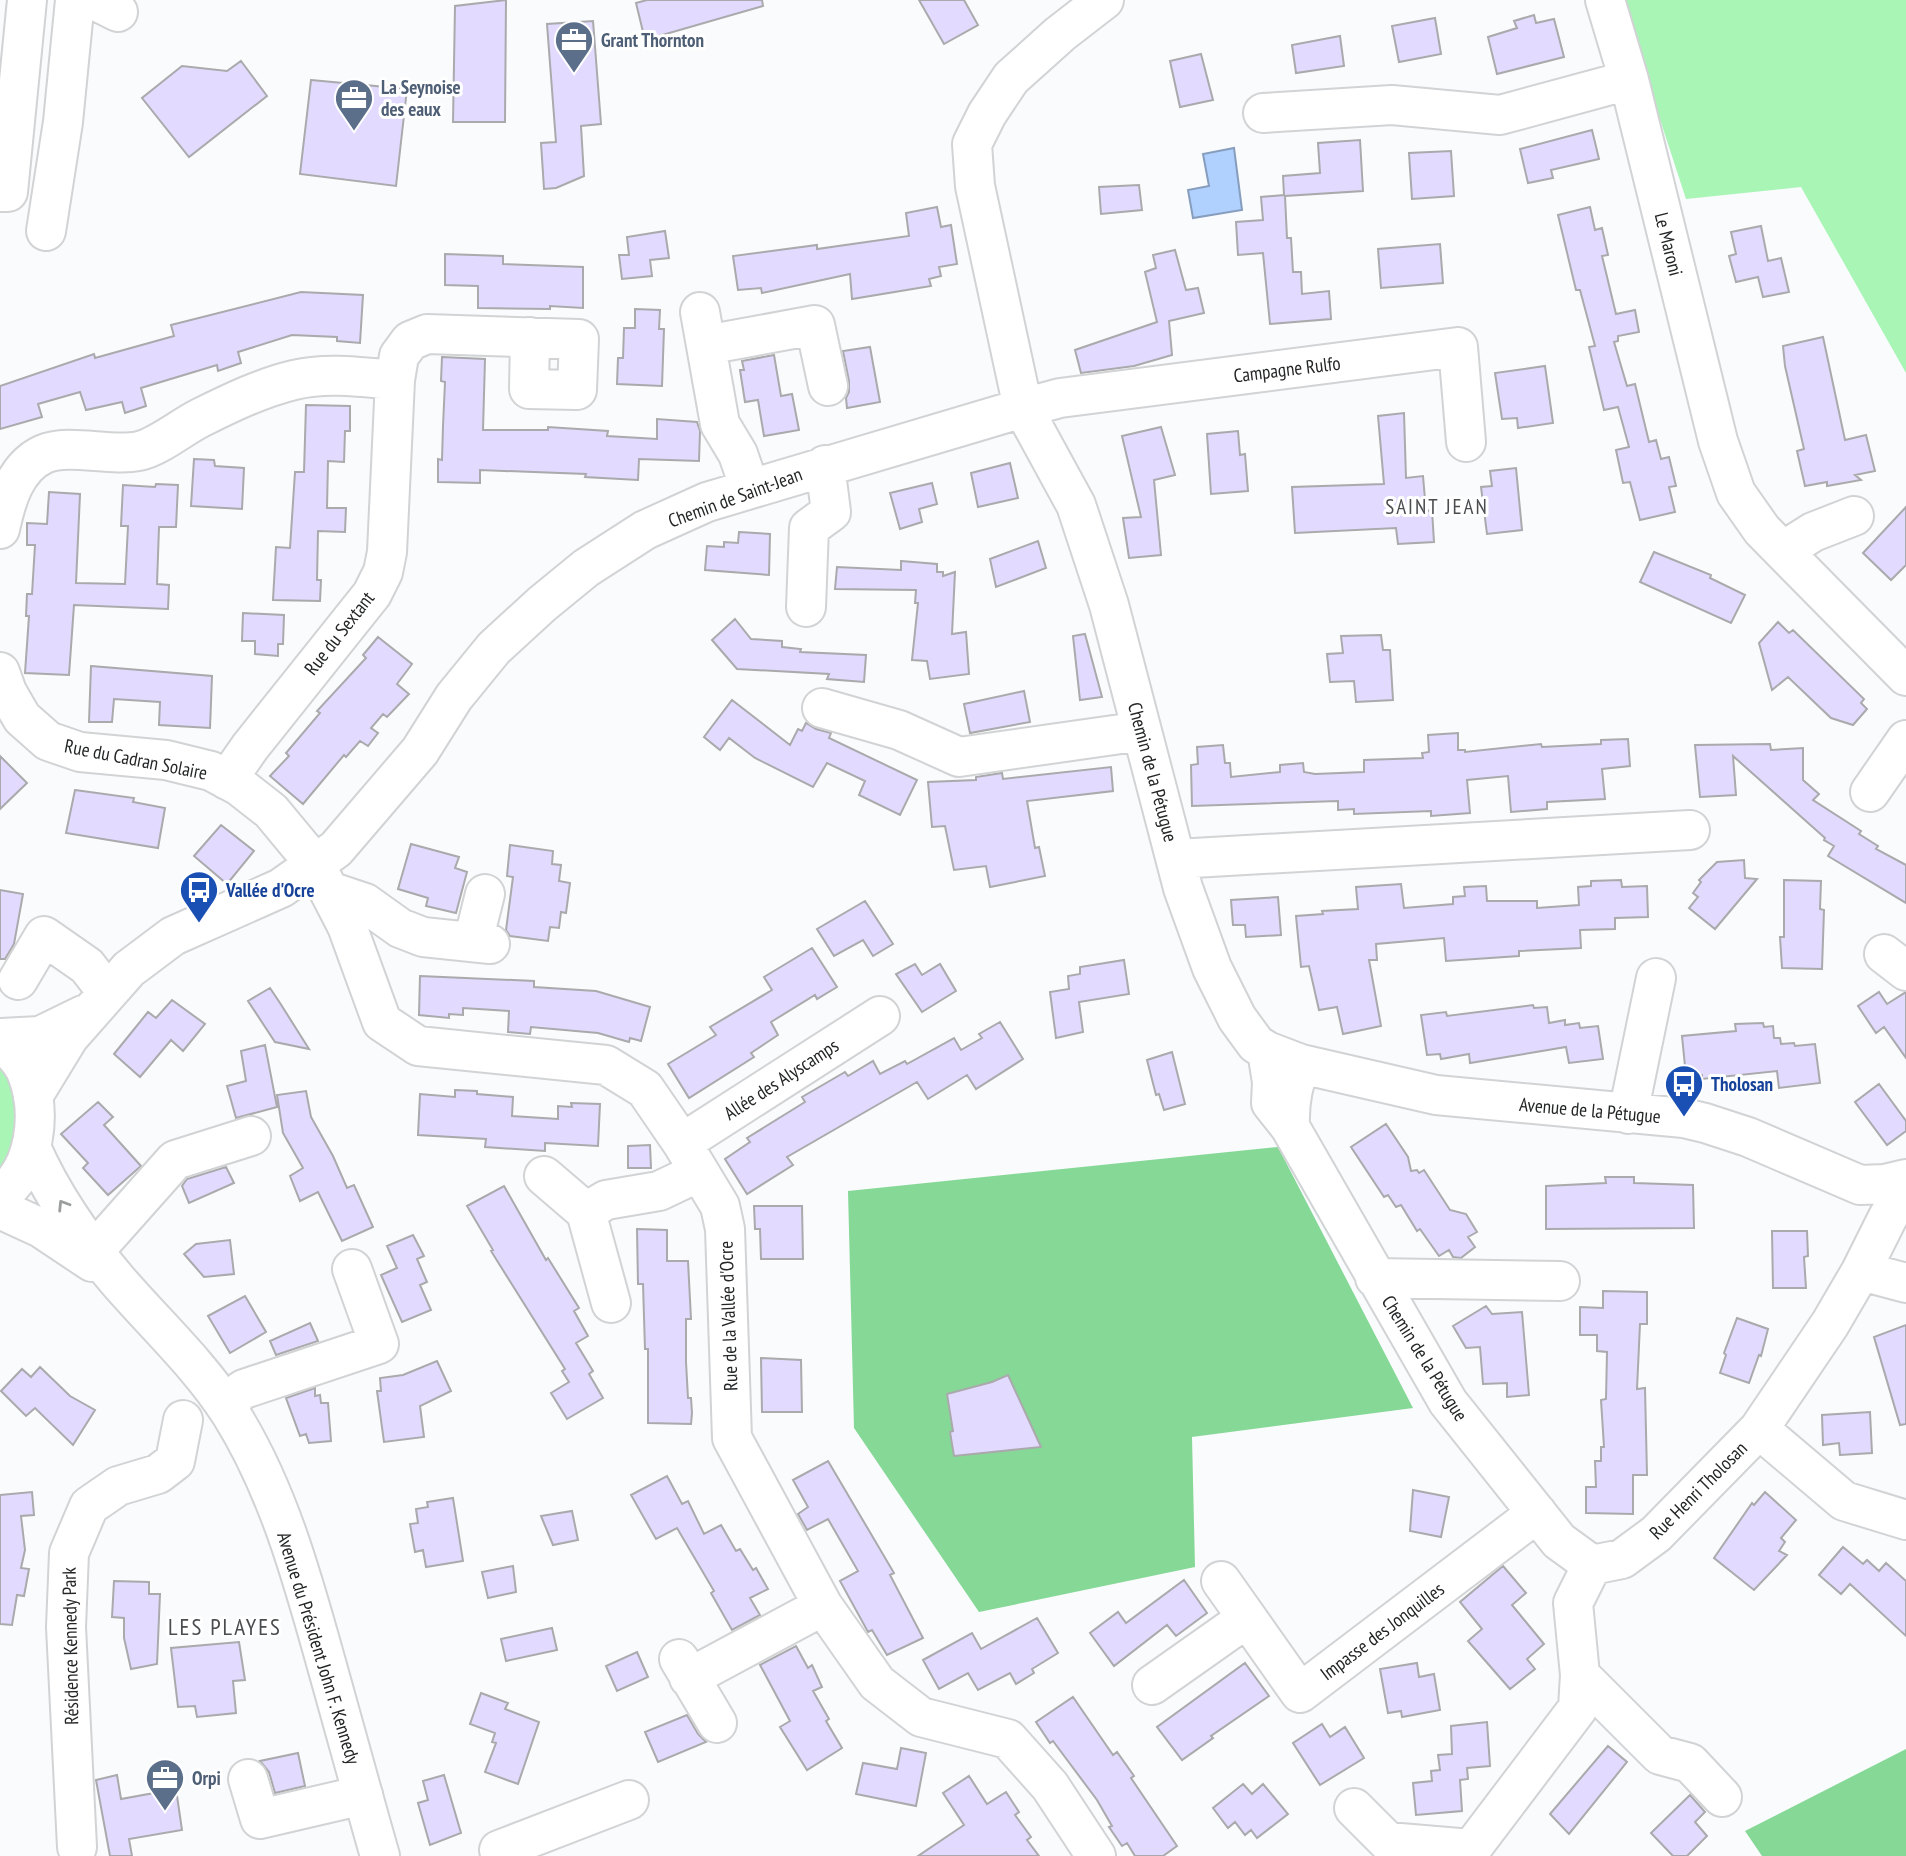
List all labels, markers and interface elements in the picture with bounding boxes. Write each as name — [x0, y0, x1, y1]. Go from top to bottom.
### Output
office icon: Grant Thornton — [553, 19, 595, 74]
place label: Grant Thornton — [601, 28, 704, 52]
place label: La Seynoise des eaux — [381, 75, 461, 121]
office icon: La Seynoise des eaux — [333, 77, 375, 132]
street label: Le Maroni — [1650, 210, 1688, 278]
street label: Campagne Rulfo — [1232, 351, 1342, 387]
street label: Chemin de Saint-Jean — [665, 462, 805, 532]
district label: SAINT JEAN — [1385, 493, 1489, 520]
street label: Rue du Sextant — [299, 586, 380, 680]
street label: Chemin de la Pétugue — [1123, 700, 1183, 845]
street label: Rue du Cadran Solaire — [63, 733, 209, 785]
bus stop icon: Vallée d'Ocre — [178, 869, 220, 924]
place label: Vallée d'Ocre — [225, 878, 315, 902]
street label: Allée des Alyscamps — [719, 1033, 843, 1125]
bus stop icon: Tholosan — [1663, 1063, 1705, 1118]
place label: Tholosan — [1711, 1072, 1773, 1096]
street label: Avenue de la Pétugue — [1518, 1092, 1662, 1128]
one-way arrow — [58, 1200, 71, 1213]
street label: Rue de la Vallée d'Ocre — [713, 1240, 743, 1392]
street label: Chemin de la Pétugue — [1377, 1291, 1473, 1425]
street label: Rue Henri Tholosan — [1644, 1436, 1752, 1544]
street label: Avenue du Président John F. Kennedy — [272, 1529, 366, 1768]
street label: Résidence Kennedy Park — [57, 1566, 83, 1725]
street label: Impasse des Jonquilles — [1315, 1577, 1449, 1685]
district label: LES PLAYES — [168, 1612, 282, 1641]
office icon: Orpi — [144, 1757, 186, 1812]
place label: Orpi — [192, 1766, 221, 1790]

